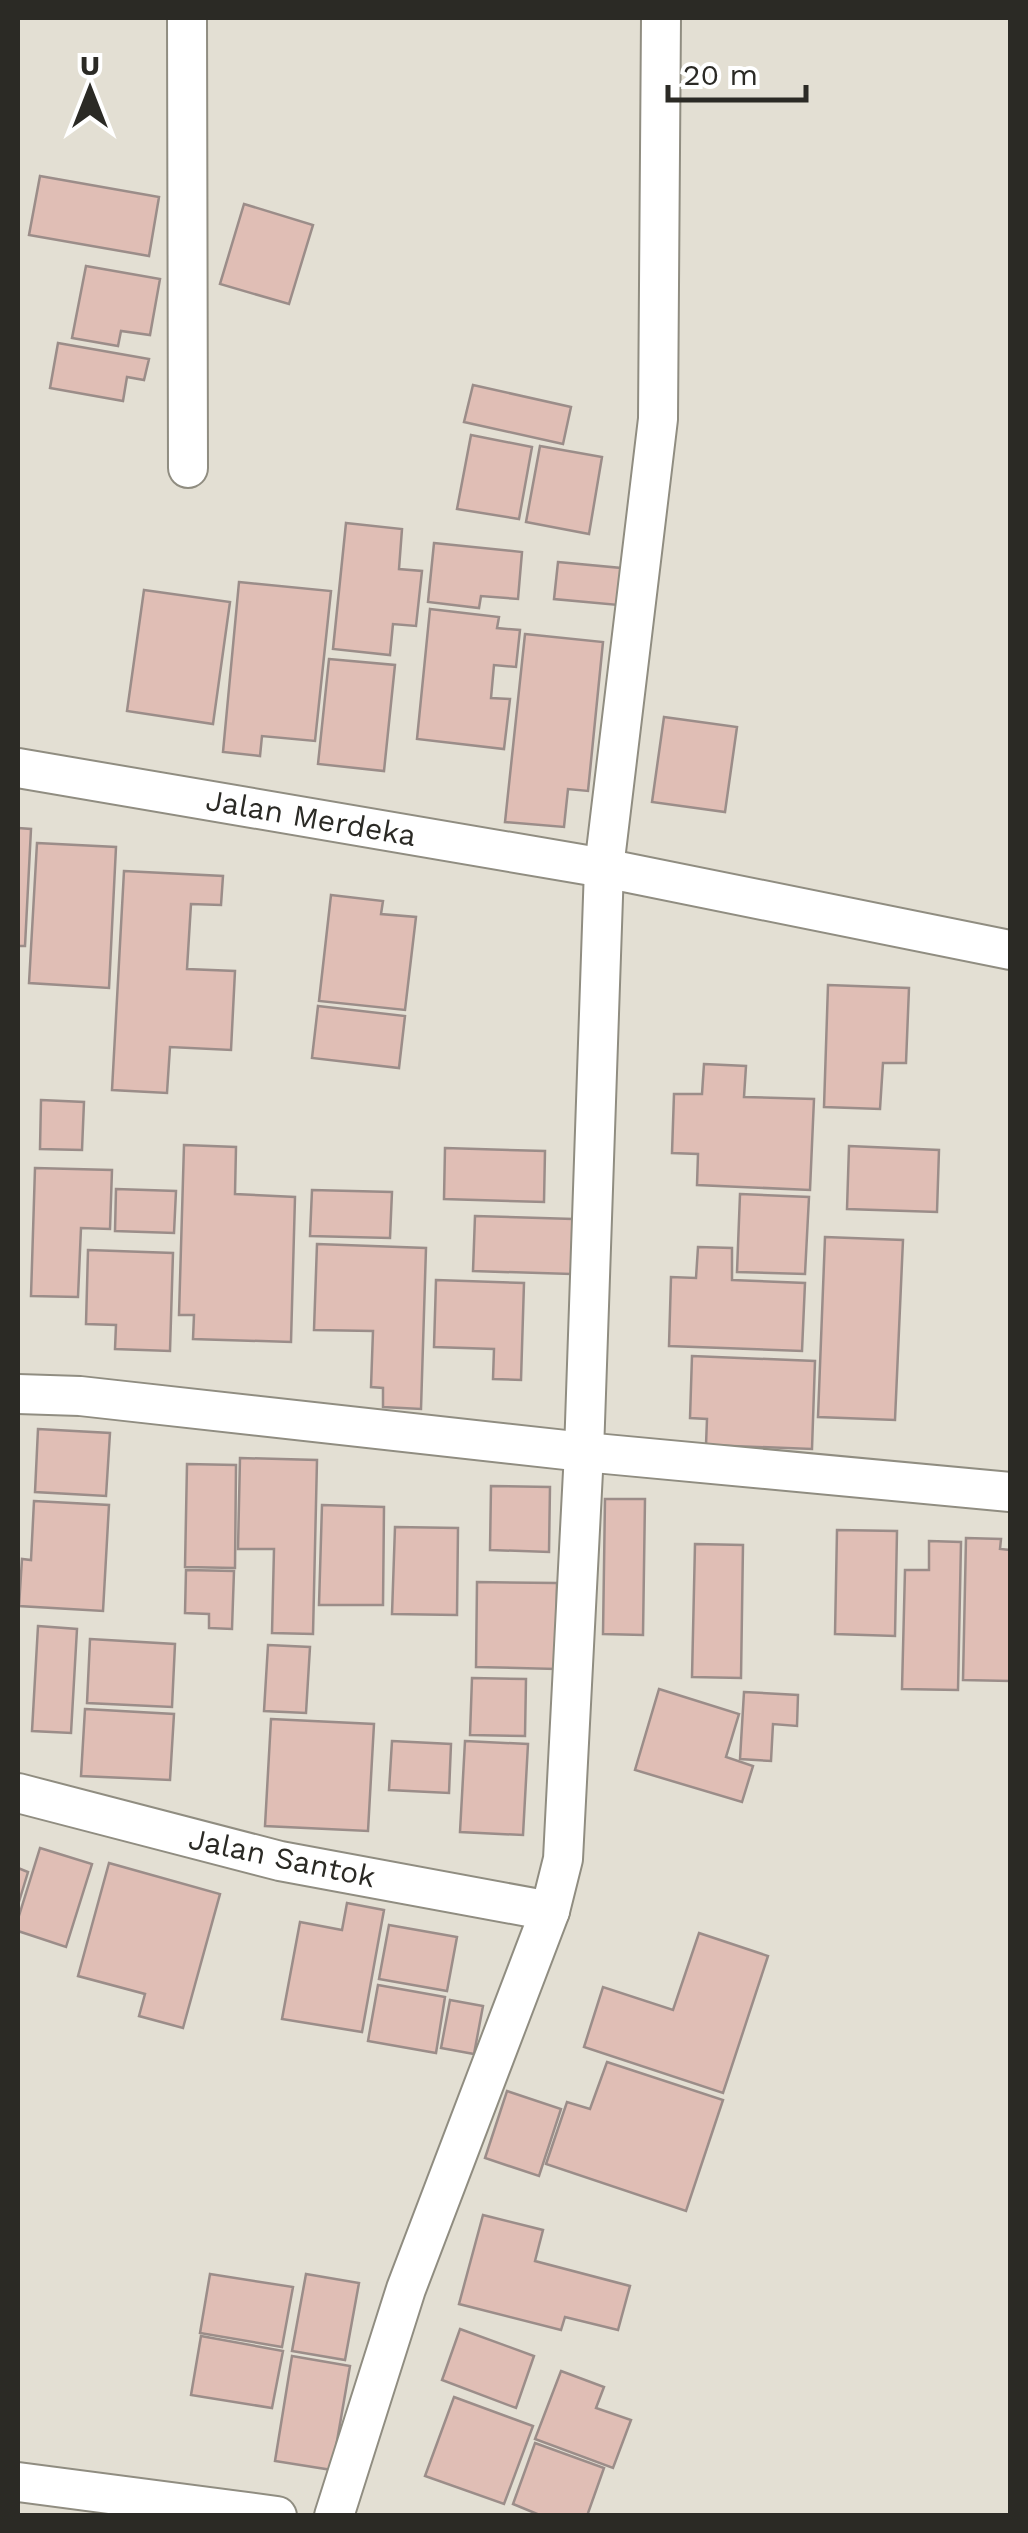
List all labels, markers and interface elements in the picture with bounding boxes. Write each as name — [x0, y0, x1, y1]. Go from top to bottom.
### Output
north arrow — [40, 40, 140, 140]
scale bar — [668, 40, 806, 102]
text: U — [80, 49, 100, 82]
text: 20 m — [683, 57, 758, 92]
street label: Jalan Merdeka — [203, 782, 419, 853]
street label: Jalan Santok — [185, 1821, 379, 1894]

